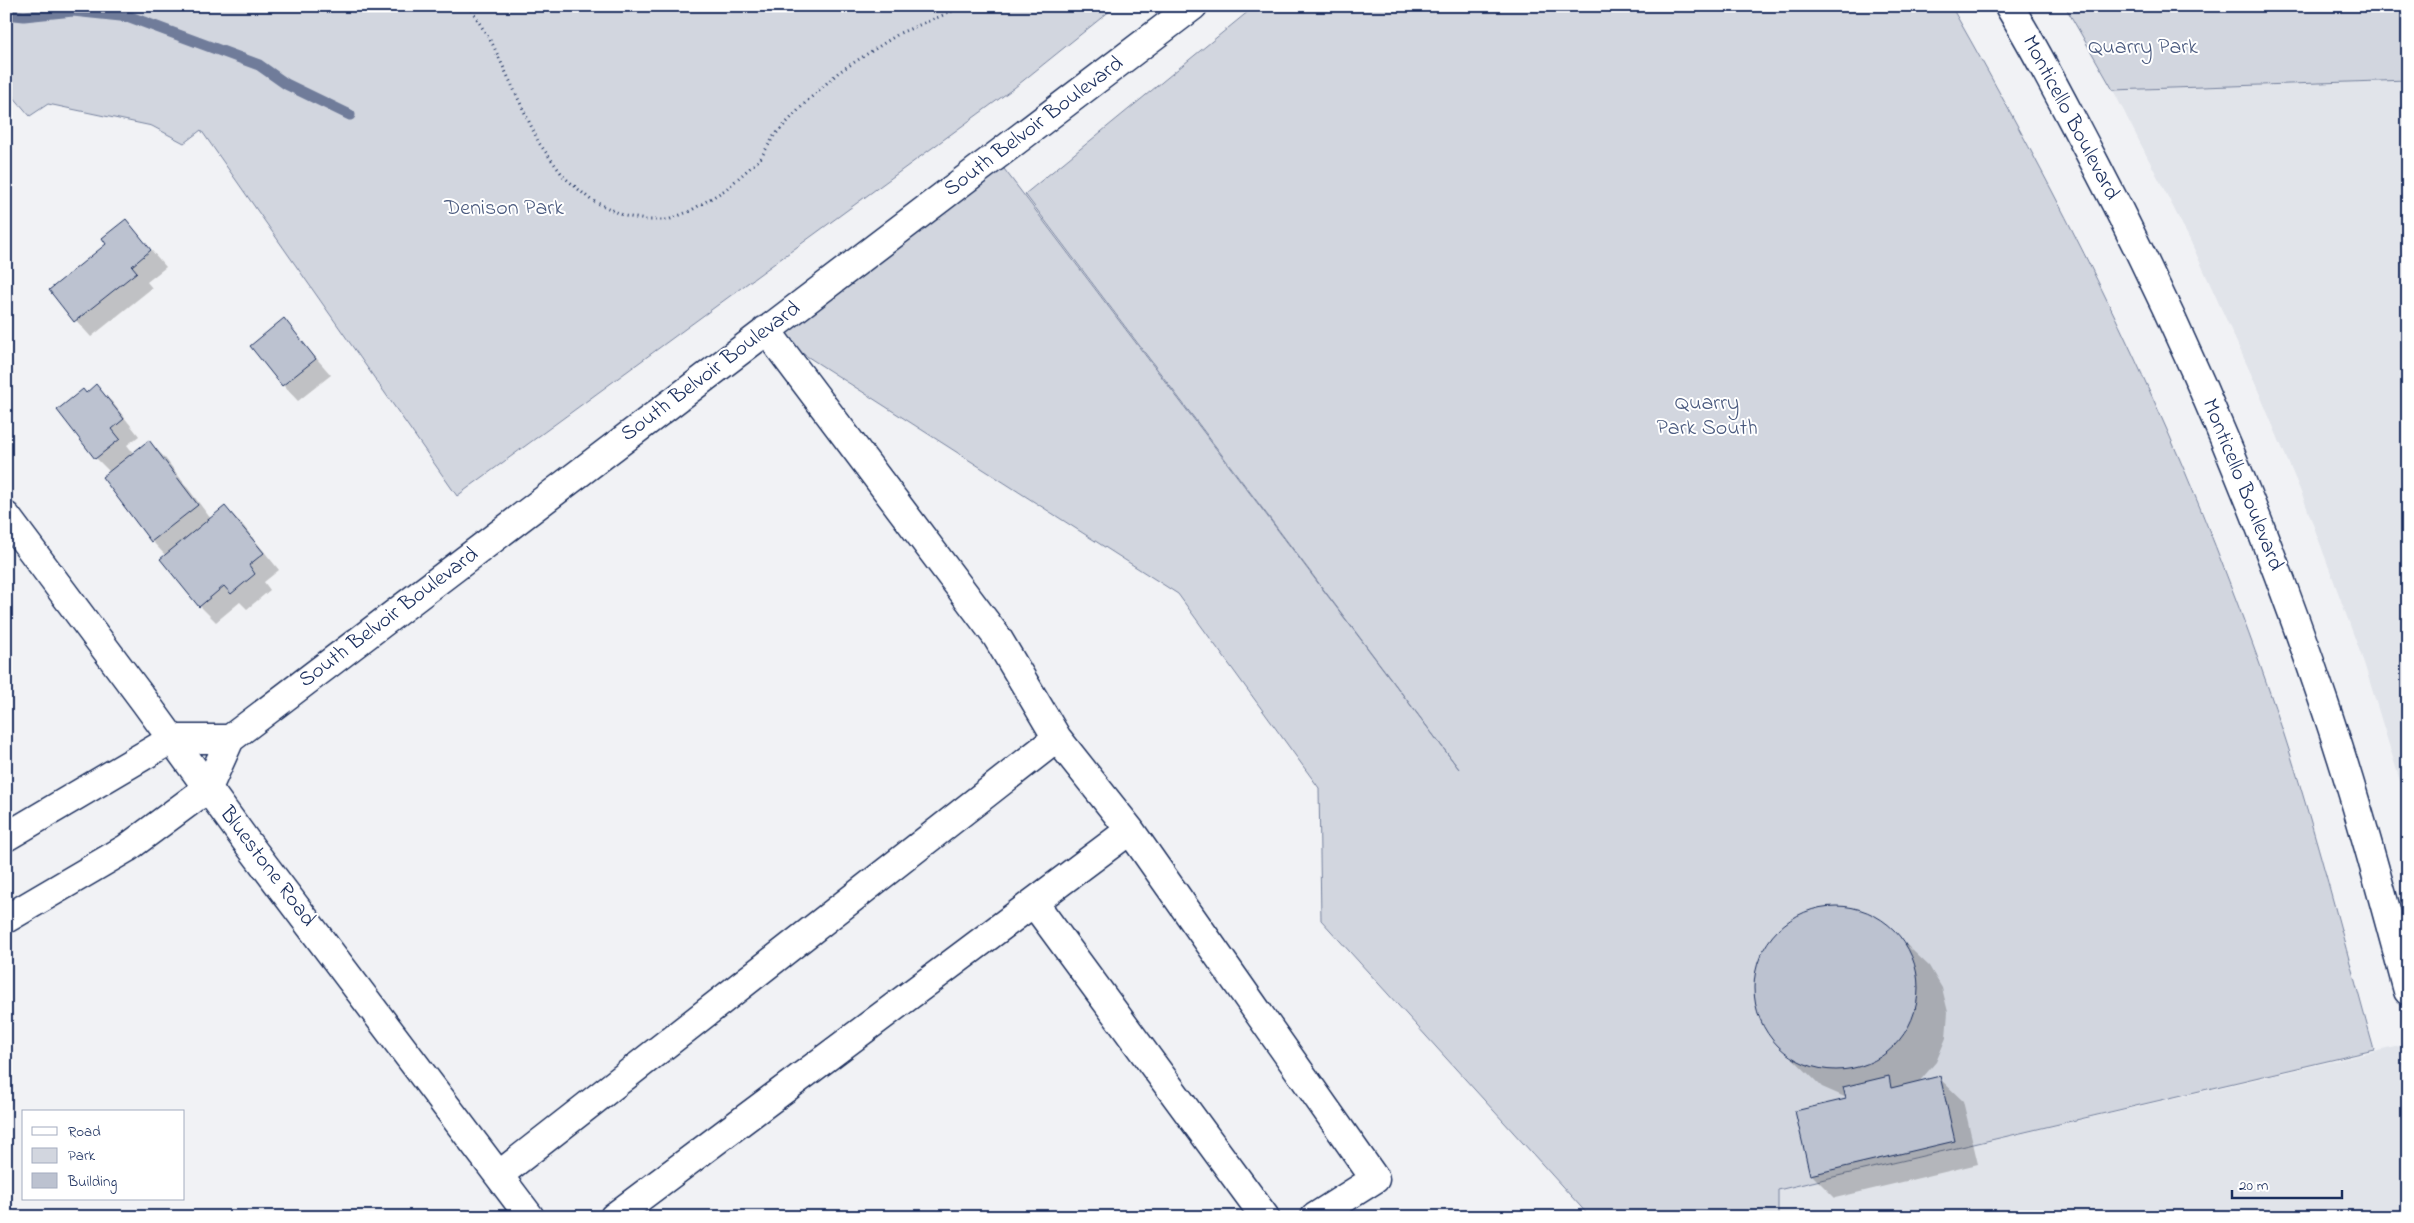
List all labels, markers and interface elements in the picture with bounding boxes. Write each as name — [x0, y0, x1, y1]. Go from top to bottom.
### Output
street label: Monticello Boulevard — [2013, 30, 2127, 206]
park label: Quarry Park — [2088, 32, 2198, 65]
street label: South Belvoir Boulevard — [937, 49, 1131, 205]
park label: Denison Park — [443, 193, 564, 225]
street label: South Belvoir Boulevard — [614, 294, 808, 450]
park label: Quarry Park South — [1656, 388, 1758, 445]
street label: Monticello Boulevard — [2193, 394, 2291, 576]
street label: South Belvoir Boulevard — [292, 540, 486, 696]
street label: Bluestone Road — [210, 799, 323, 934]
legend — [22, 1110, 185, 1200]
text: Road — [68, 1121, 101, 1143]
text: Park — [68, 1145, 96, 1167]
scale bar — [2232, 1168, 2342, 1200]
text: Building — [67, 1171, 117, 1194]
text: 20 m — [2239, 1175, 2269, 1197]

